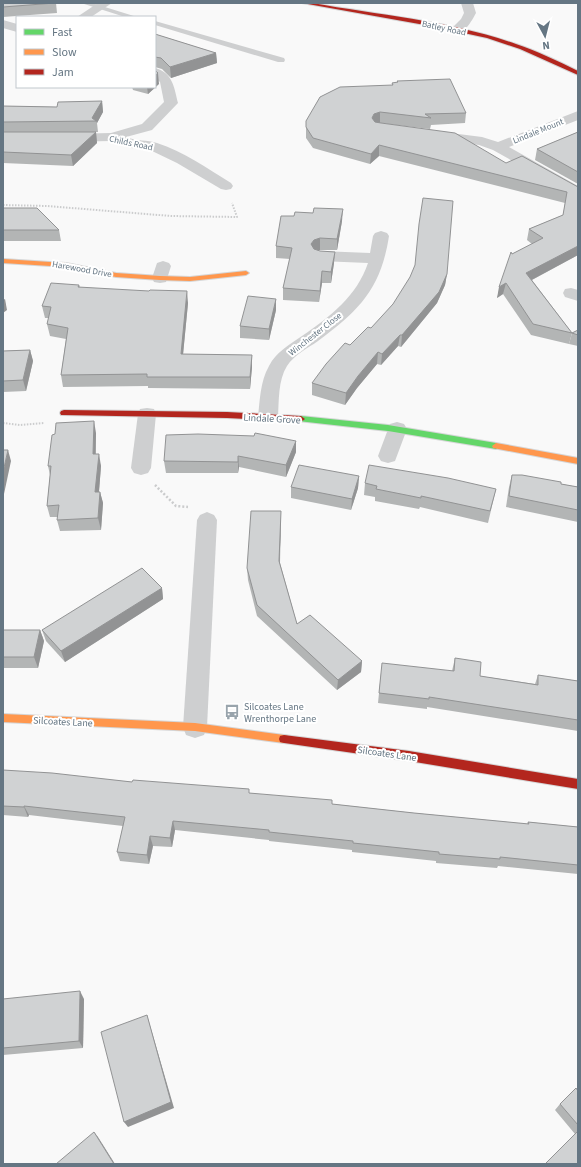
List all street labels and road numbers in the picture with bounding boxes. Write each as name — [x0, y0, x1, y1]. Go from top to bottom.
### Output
street label: Batley Road — [421, 17, 467, 40]
street label: Lindale Mount — [511, 115, 566, 148]
street label: Childs Road — [108, 133, 154, 154]
street label: Harewood Drive — [51, 258, 113, 281]
street label: Winchester Close — [286, 309, 345, 359]
street label: Lindale Grove — [243, 411, 301, 427]
street label: Silcoates Lane — [33, 713, 93, 731]
street label: Silcoates Lane — [356, 743, 417, 765]

